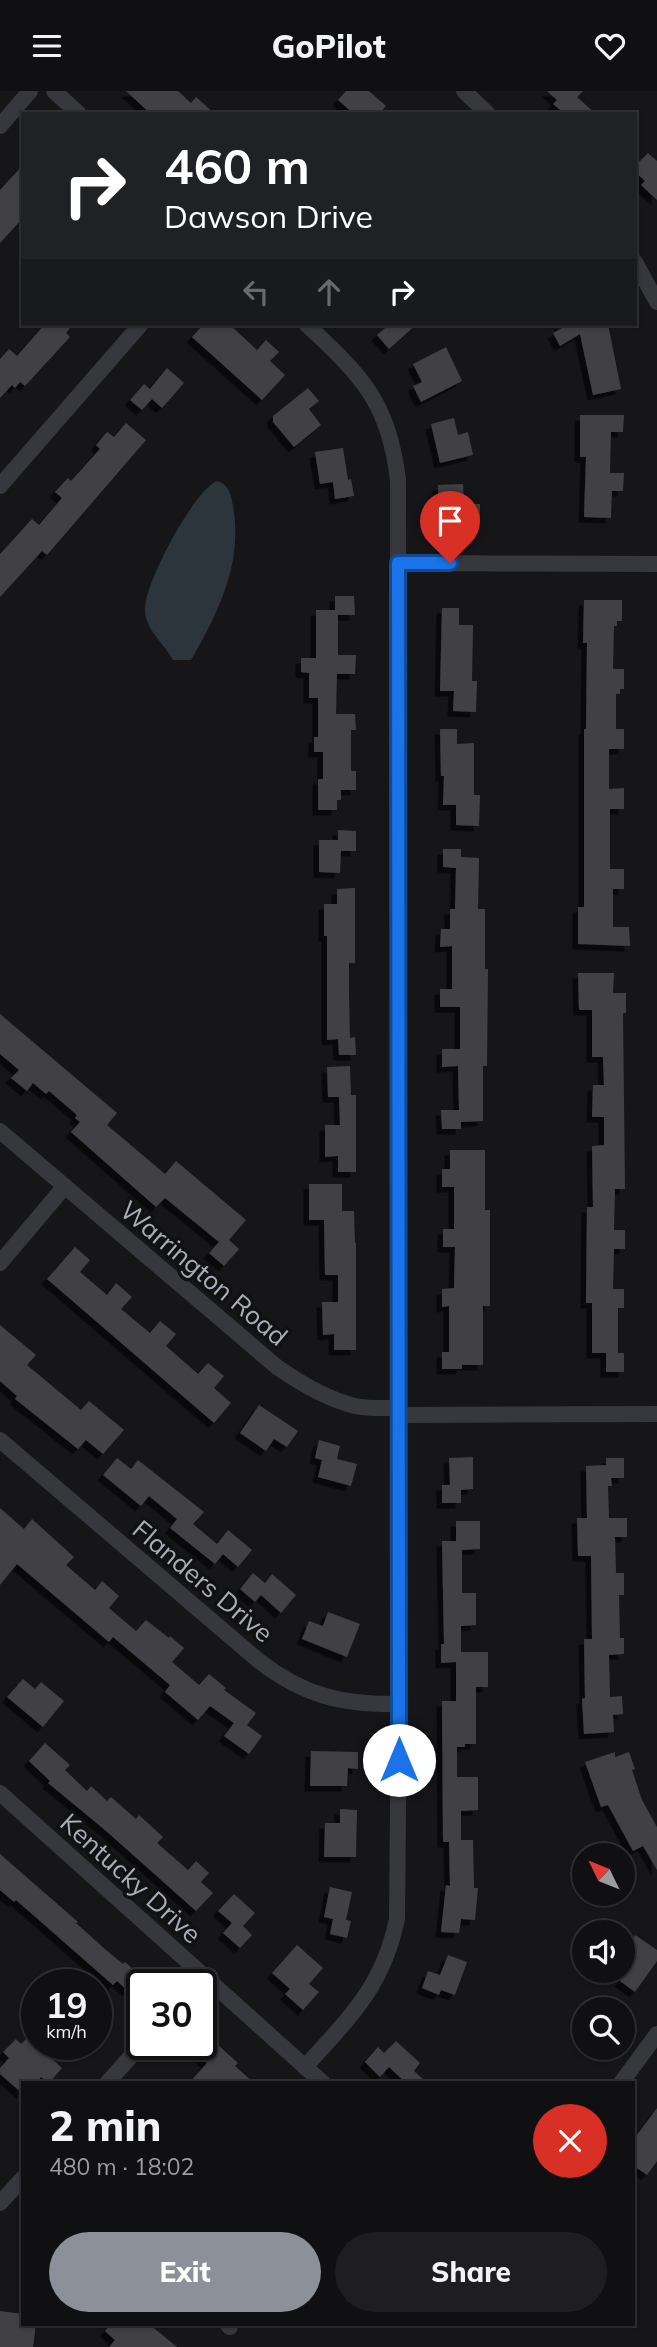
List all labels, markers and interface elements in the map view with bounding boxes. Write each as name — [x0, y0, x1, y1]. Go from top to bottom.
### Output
text: GoPilot — [271, 26, 386, 66]
icon: menu — [28, 27, 66, 65]
icon: heart — [591, 27, 629, 65]
text: 460 m — [164, 135, 310, 196]
icon: right — [49, 140, 140, 231]
text: Dawson Drive — [164, 196, 373, 236]
icon: left — [237, 273, 275, 311]
icon: ahead — [310, 273, 348, 311]
icon: right — [383, 273, 421, 311]
pin — [420, 491, 480, 563]
icon: arrive — [431, 502, 469, 540]
street label: Warrington Road — [113, 1193, 295, 1353]
street label: Flanders Drive — [126, 1513, 280, 1649]
position arrow — [362, 1723, 436, 1797]
street label: Kentucky Drive — [53, 1806, 209, 1950]
north arrow — [572, 1843, 635, 1906]
map controls — [572, 1843, 635, 2060]
button: sound — [572, 1920, 635, 1983]
speed limit sign: 30 — [126, 1969, 217, 2060]
text: 19 — [45, 1983, 88, 2027]
button: search — [572, 1997, 635, 2060]
text: km/h — [46, 2020, 87, 2043]
text: 2 min — [49, 2099, 162, 2152]
button: close — [533, 2104, 607, 2178]
text: 480 m · 18:02 — [49, 2152, 194, 2181]
button: Exit — [49, 2232, 321, 2312]
button: Share — [335, 2232, 607, 2312]

